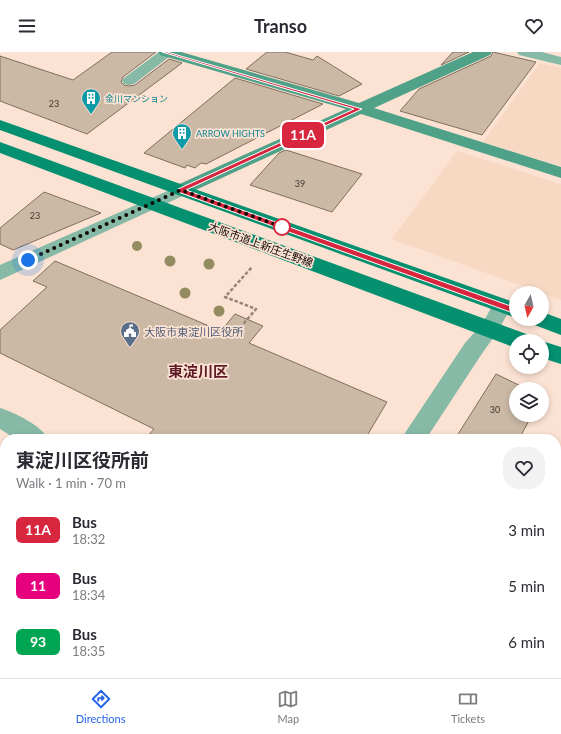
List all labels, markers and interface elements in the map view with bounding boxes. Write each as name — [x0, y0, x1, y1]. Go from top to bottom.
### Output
icon: menu — [16, 15, 38, 37]
text: Transo — [254, 15, 307, 37]
icon: heart — [523, 15, 545, 37]
building icon: 金川マンション — [80, 87, 102, 115]
place label: 金川マンション — [105, 93, 168, 104]
house number: 23 — [49, 98, 59, 109]
building icon: ARROW HIGHTS — [171, 122, 193, 150]
line badge: 11A — [280, 122, 326, 148]
text: 11A — [290, 126, 316, 143]
place label: ARROW HIGHTS — [196, 128, 265, 139]
house number: 39 — [295, 178, 305, 189]
house number: 23 — [30, 210, 40, 221]
unlabelled marker — [273, 218, 291, 236]
street label: 大阪市道上新庄生野線 — [207, 219, 315, 269]
your location — [18, 250, 38, 270]
north arrow — [509, 286, 549, 326]
map controls — [509, 286, 549, 422]
public building icon: 大阪市東淀川区役所 — [119, 320, 141, 348]
place label: 大阪市東淀川区役所 — [144, 325, 244, 338]
button: locate — [509, 334, 549, 374]
district label: 東淀川区 — [168, 362, 228, 380]
button: layers — [509, 382, 549, 422]
house number: 30 — [490, 404, 500, 415]
button: heart — [503, 447, 545, 489]
text: 東淀川区役所前 — [16, 448, 149, 471]
text: Walk · 1 min · 70 m — [16, 475, 126, 491]
text: Bus — [72, 513, 97, 531]
text: 11A — [25, 521, 51, 538]
text: 3 min — [508, 521, 545, 539]
text: 18:32 — [72, 531, 105, 547]
text: Bus — [72, 569, 97, 587]
text: 11 — [30, 577, 46, 594]
text: 5 min — [508, 577, 545, 595]
text: 18:34 — [72, 587, 105, 603]
text: Bus — [72, 625, 97, 643]
text: 93 — [30, 633, 46, 650]
text: 6 min — [508, 633, 545, 651]
text: 18:35 — [72, 643, 105, 659]
tab: Directions — [76, 688, 126, 725]
tab: Map — [277, 688, 299, 725]
tab: Tickets — [451, 688, 485, 725]

